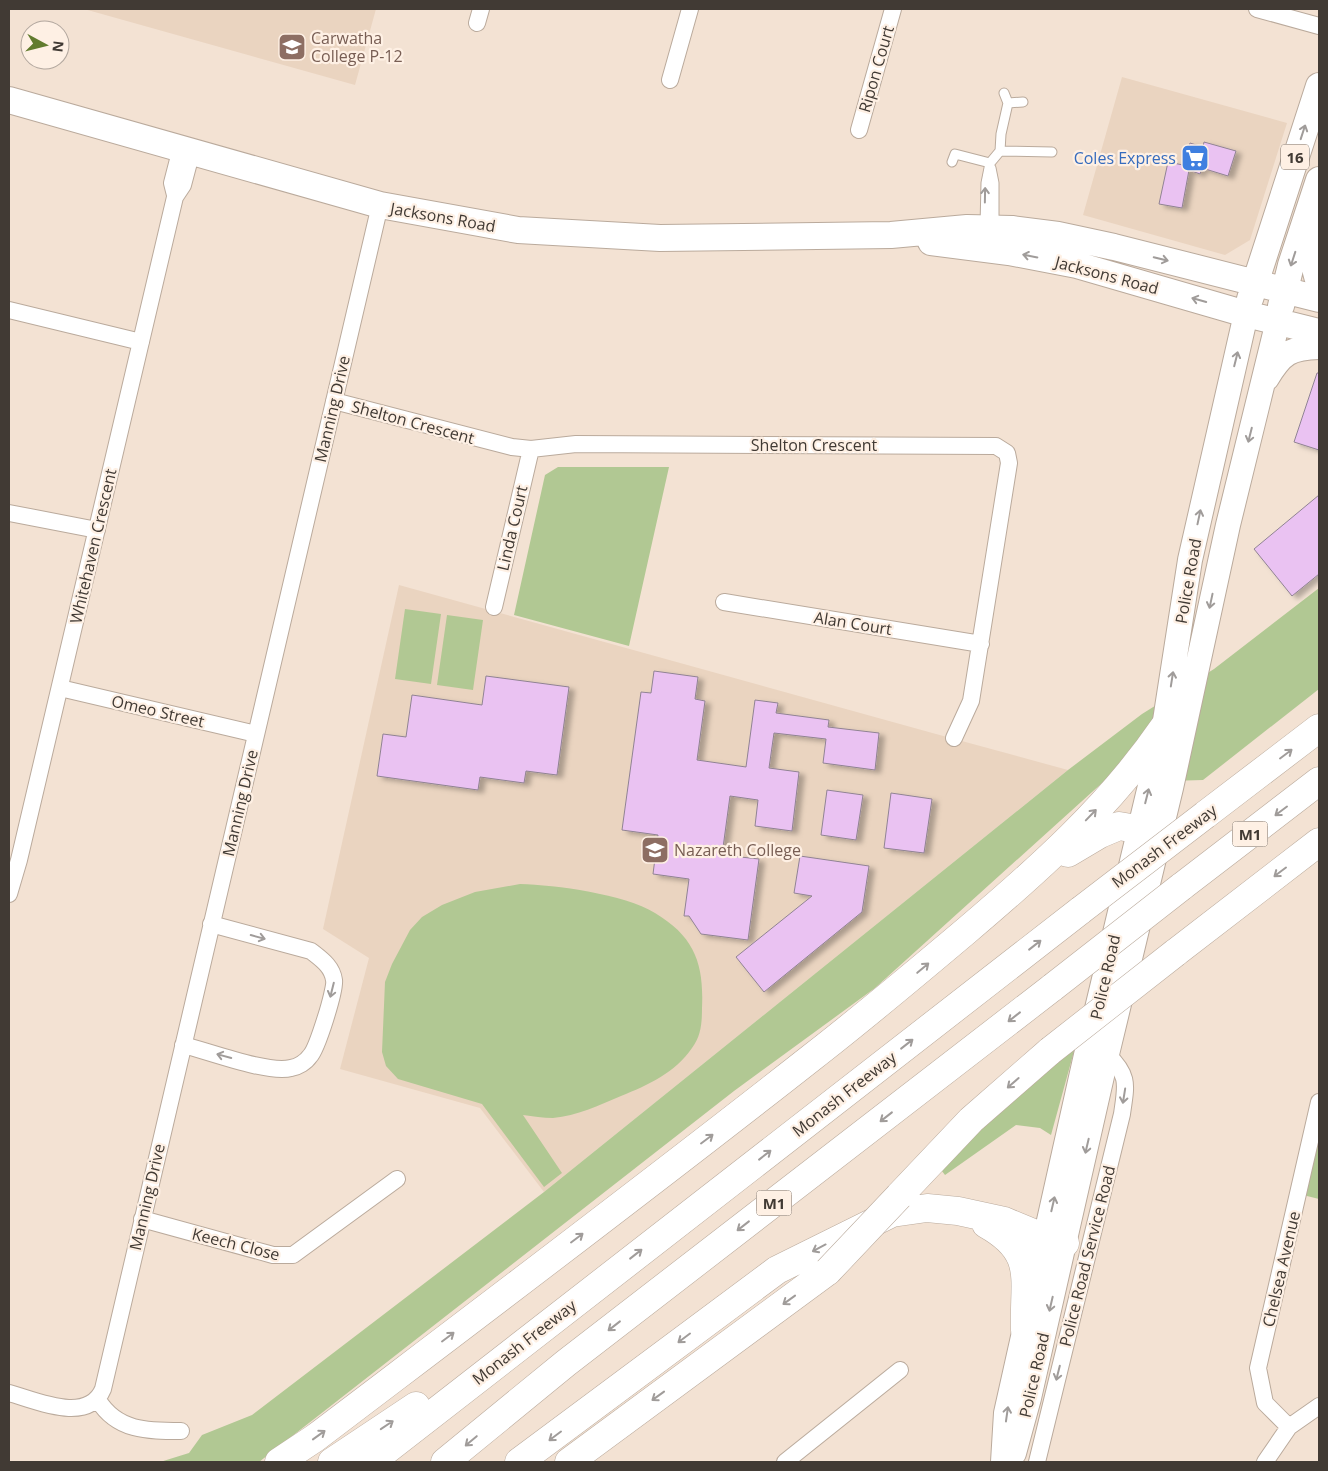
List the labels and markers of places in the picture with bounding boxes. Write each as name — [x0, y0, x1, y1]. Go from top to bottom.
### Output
place label: Carwatha College P-12 — [311, 27, 403, 67]
school or university icon: Carwatha College P-12 — [277, 32, 307, 62]
supermarket icon: Coles Express — [1180, 143, 1210, 173]
place label: Coles Express — [1074, 147, 1176, 169]
school or university icon: Nazareth College — [640, 835, 670, 865]
place label: Nazareth College — [674, 839, 801, 861]

